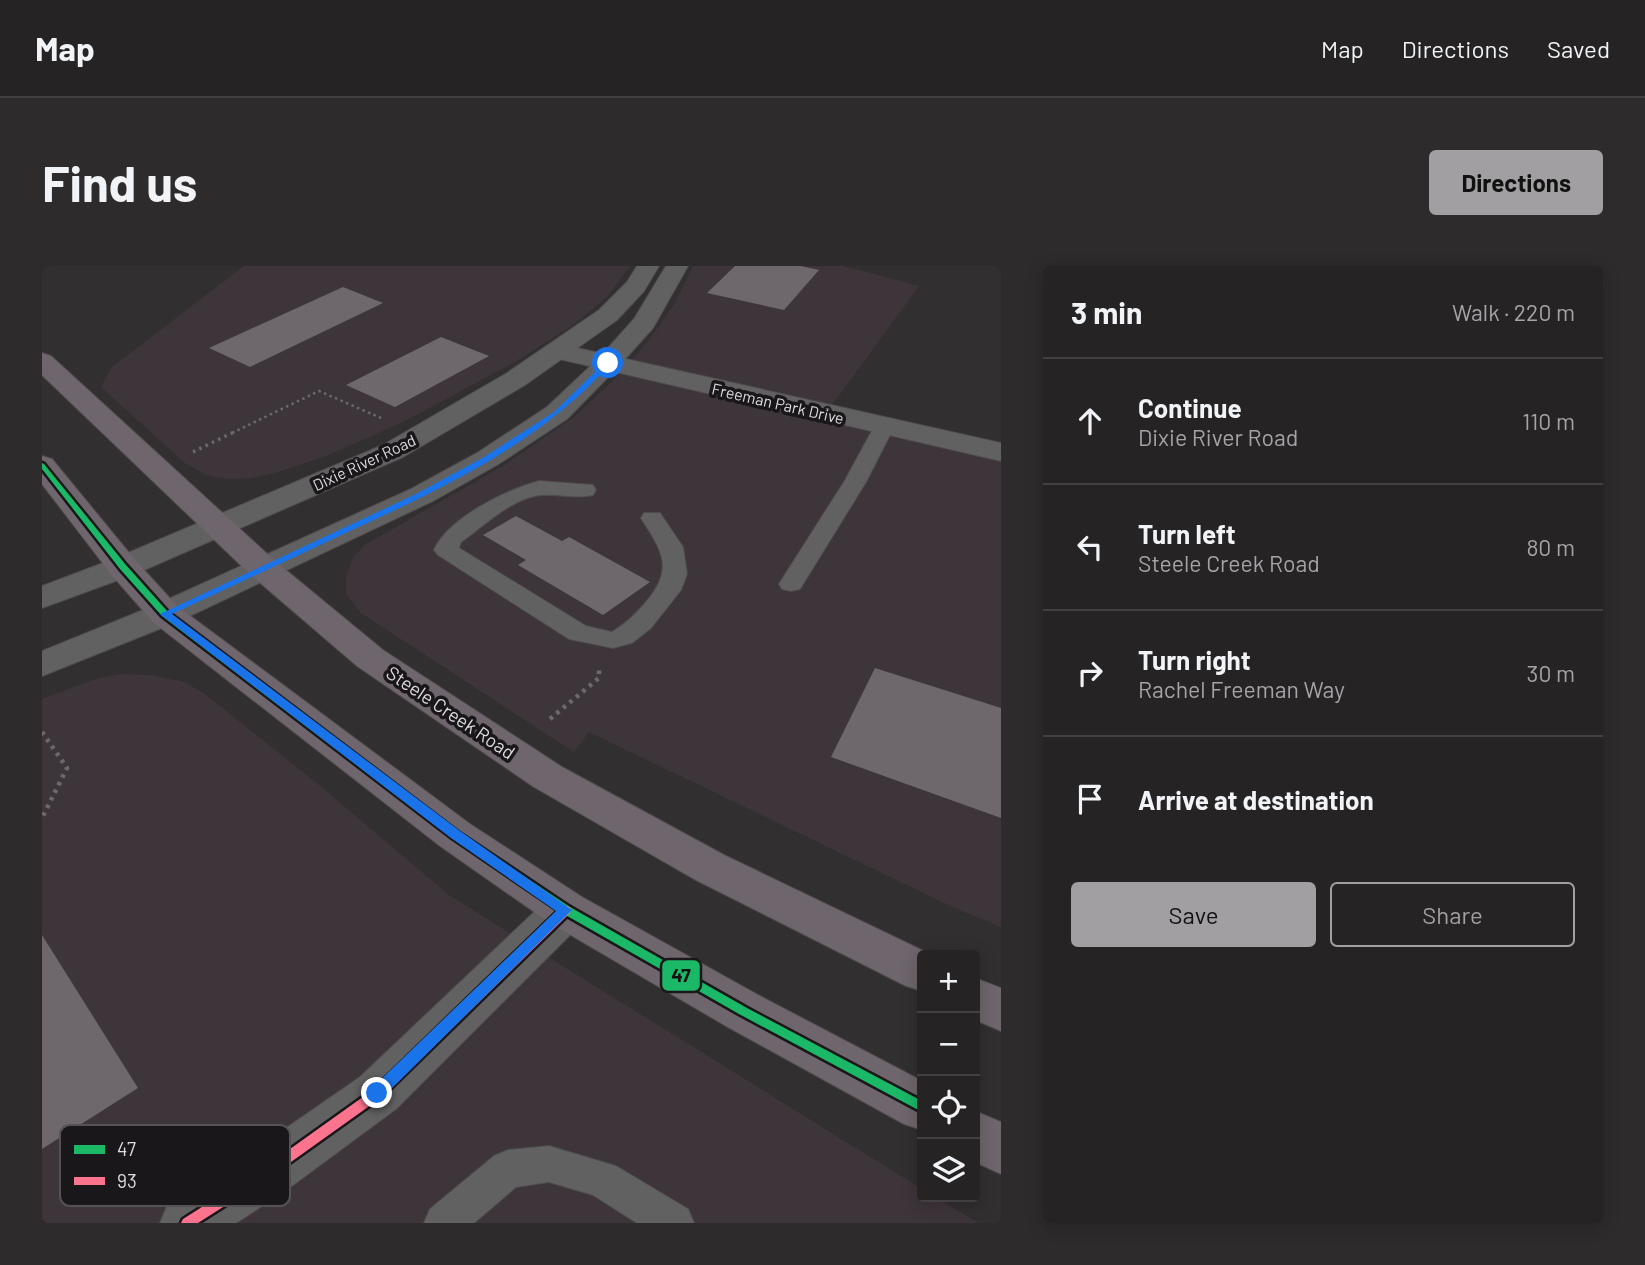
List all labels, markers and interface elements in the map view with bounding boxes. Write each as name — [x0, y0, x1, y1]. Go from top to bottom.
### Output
text: Map — [35, 28, 95, 68]
text: Map — [1321, 34, 1364, 63]
text: Directions — [1402, 34, 1509, 63]
text: Saved — [1547, 34, 1610, 63]
button: Directions — [1429, 150, 1603, 215]
text: Find us — [42, 153, 197, 212]
text: 3 min — [1071, 294, 1142, 330]
text: Walk · 220 m — [1452, 298, 1575, 326]
route start — [592, 347, 623, 378]
street label: Freeman Park Drive — [710, 379, 846, 427]
text: Continue — [1138, 392, 1242, 423]
icon: ahead — [1071, 402, 1109, 440]
text: 110 m — [1522, 407, 1575, 435]
text: Dixie River Road — [1138, 423, 1298, 451]
street label: Dixie River Road — [309, 430, 419, 494]
text: Turn left — [1138, 518, 1236, 549]
icon: left — [1071, 528, 1109, 566]
text: 80 m — [1526, 533, 1575, 561]
text: Steele Creek Road — [1138, 549, 1320, 577]
text: Turn right — [1138, 644, 1251, 675]
icon: right — [1071, 654, 1109, 692]
text: 30 m — [1527, 659, 1575, 687]
street label: Steele Creek Road — [382, 660, 520, 764]
text: Rachel Freeman Way — [1138, 675, 1345, 703]
icon: arrive — [1071, 780, 1109, 818]
text: Arrive at destination — [1138, 784, 1374, 815]
button: Save — [1071, 882, 1316, 947]
button: Share — [1330, 882, 1575, 947]
map controls — [917, 950, 980, 1202]
button: + — [917, 950, 980, 1013]
line badge: 47 — [661, 959, 701, 992]
text: 47 — [671, 963, 691, 986]
button: − — [917, 1013, 980, 1076]
button: locate — [917, 1076, 980, 1139]
route end — [361, 1077, 392, 1108]
legend — [60, 1125, 290, 1206]
text: 47 — [117, 1137, 136, 1160]
button: layers — [917, 1139, 980, 1202]
text: 93 — [117, 1169, 137, 1192]

